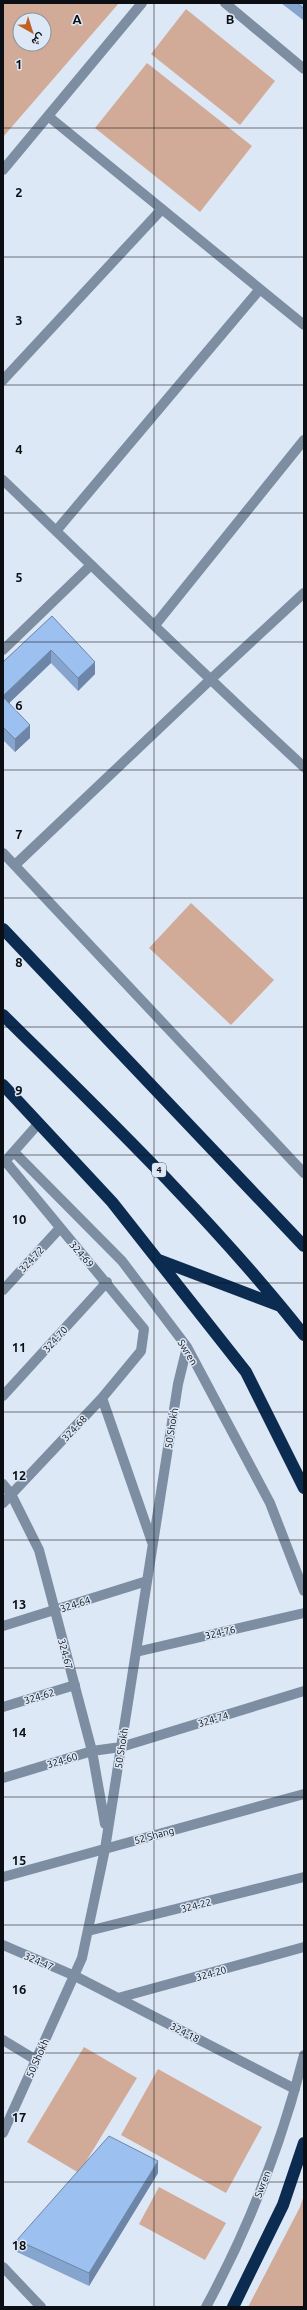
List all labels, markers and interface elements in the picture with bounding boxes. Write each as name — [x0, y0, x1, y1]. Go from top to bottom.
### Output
north arrow — [12, 12, 52, 52]
text: A — [72, 12, 82, 26]
text: B — [226, 12, 235, 26]
text: ش — [29, 30, 47, 49]
text: 1 — [15, 57, 23, 71]
text: 2 — [15, 185, 23, 199]
text: 3 — [15, 313, 23, 327]
text: 4 — [15, 442, 23, 456]
text: 5 — [15, 570, 23, 584]
text: 6 — [15, 698, 23, 712]
text: 7 — [15, 827, 23, 841]
text: 8 — [15, 955, 23, 969]
text: 9 — [15, 1083, 23, 1097]
road number: 4 — [152, 1163, 166, 1177]
text: 10 — [12, 1212, 26, 1226]
street label: 324-69 — [67, 1239, 96, 1270]
street label: 324-72 — [17, 1244, 46, 1274]
street label: 324-70 — [41, 1324, 70, 1355]
street label: Swren — [175, 1337, 200, 1367]
text: 11 — [12, 1340, 26, 1354]
street label: 50 Shokh — [163, 1407, 180, 1449]
street label: 324-68 — [60, 1413, 89, 1443]
text: 12 — [12, 1468, 26, 1482]
street label: 324-64 — [59, 1594, 92, 1615]
text: 13 — [12, 1597, 26, 1611]
street label: 324-76 — [204, 1624, 237, 1641]
street label: 324-67 — [56, 1638, 75, 1671]
street label: 324-62 — [23, 1687, 56, 1706]
street label: 324-74 — [197, 1710, 230, 1729]
text: 14 — [12, 1725, 26, 1739]
street label: 50 Shokh — [113, 1727, 130, 1769]
street label: 324-60 — [46, 1751, 79, 1770]
street label: 52 Shang — [133, 1825, 175, 1846]
text: 15 — [12, 1853, 26, 1867]
street label: 324-22 — [180, 1896, 213, 1915]
street label: 324-47 — [22, 1950, 55, 1973]
street label: 324-20 — [195, 1964, 228, 1983]
text: 16 — [12, 1982, 26, 1996]
street label: 324-18 — [168, 2020, 201, 2045]
street label: 50 Shokh — [24, 2037, 51, 2079]
text: 17 — [12, 2110, 26, 2124]
street label: Swren — [252, 2169, 273, 2199]
text: 18 — [12, 2238, 26, 2252]

